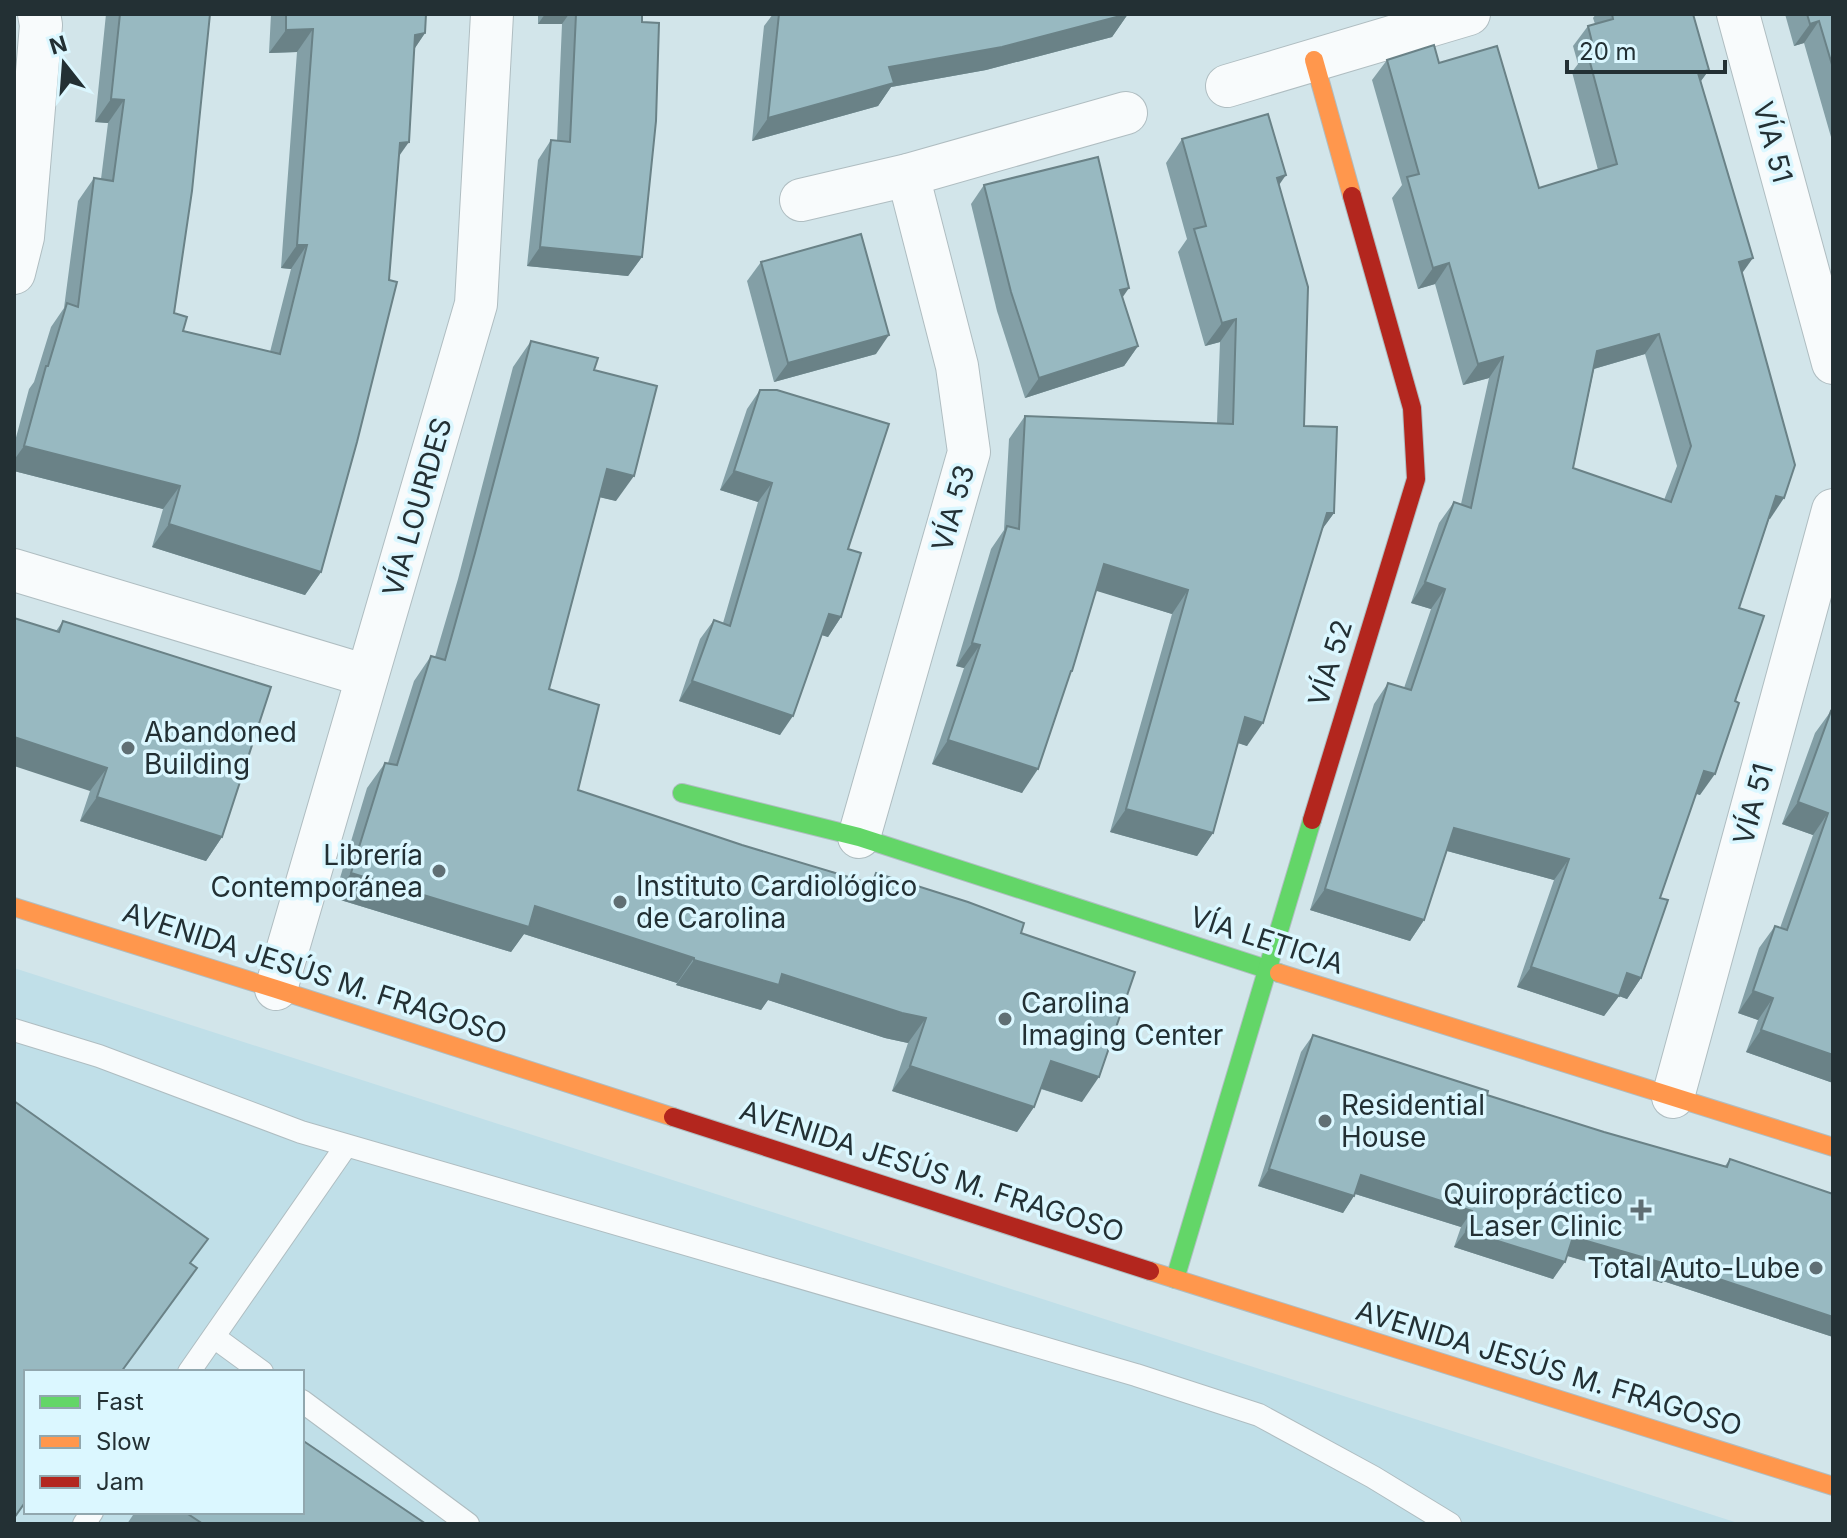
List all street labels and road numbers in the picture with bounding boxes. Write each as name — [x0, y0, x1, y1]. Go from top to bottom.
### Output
street label: VÍA 51 — [1746, 98, 1801, 186]
street label: VÍA LOURDES — [374, 413, 459, 600]
street label: VÍA 53 — [924, 461, 982, 555]
street label: VÍA 52 — [1300, 616, 1359, 710]
street label: VÍA 51 — [1725, 760, 1780, 848]
street label: AVENIDA JESÚS M. FRAGOSO — [119, 894, 512, 1051]
street label: VÍA LETICIA — [1186, 898, 1348, 981]
street label: AVENIDA JESÚS M. FRAGOSO — [736, 1092, 1129, 1249]
street label: AVENIDA JESÚS M. FRAGOSO — [1352, 1292, 1746, 1443]

